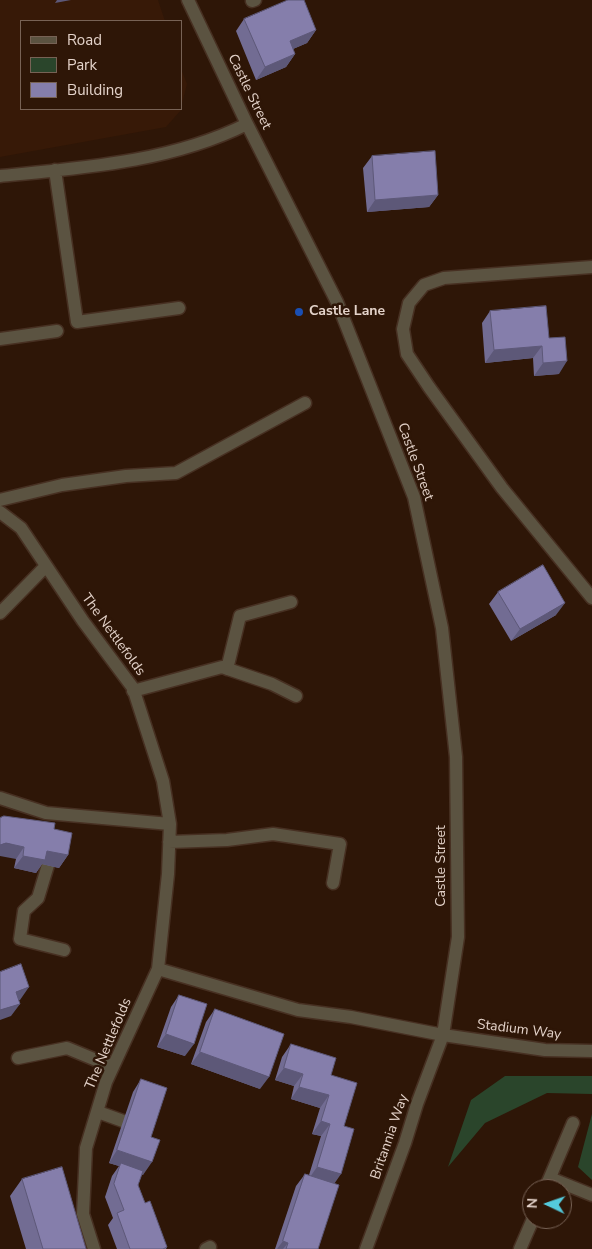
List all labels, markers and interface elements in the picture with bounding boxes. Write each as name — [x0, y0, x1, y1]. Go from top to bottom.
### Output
legend — [20, 20, 182, 110]
text: Road — [67, 30, 102, 50]
street label: Castle Street — [224, 52, 274, 132]
text: Park — [67, 55, 97, 75]
text: Building — [67, 80, 123, 100]
place label: Castle Lane — [309, 304, 385, 320]
marker: Castle Lane — [293, 306, 305, 318]
street label: Castle Street — [393, 421, 437, 503]
street label: The Nettlefolds — [78, 591, 148, 679]
street label: Castle Street — [434, 825, 450, 907]
street label: The Nettlefolds — [82, 996, 136, 1092]
street label: Stadium Way — [476, 1016, 562, 1044]
street label: Britannia Way — [368, 1092, 412, 1182]
north arrow — [522, 1179, 572, 1229]
text: N — [523, 1198, 542, 1209]

